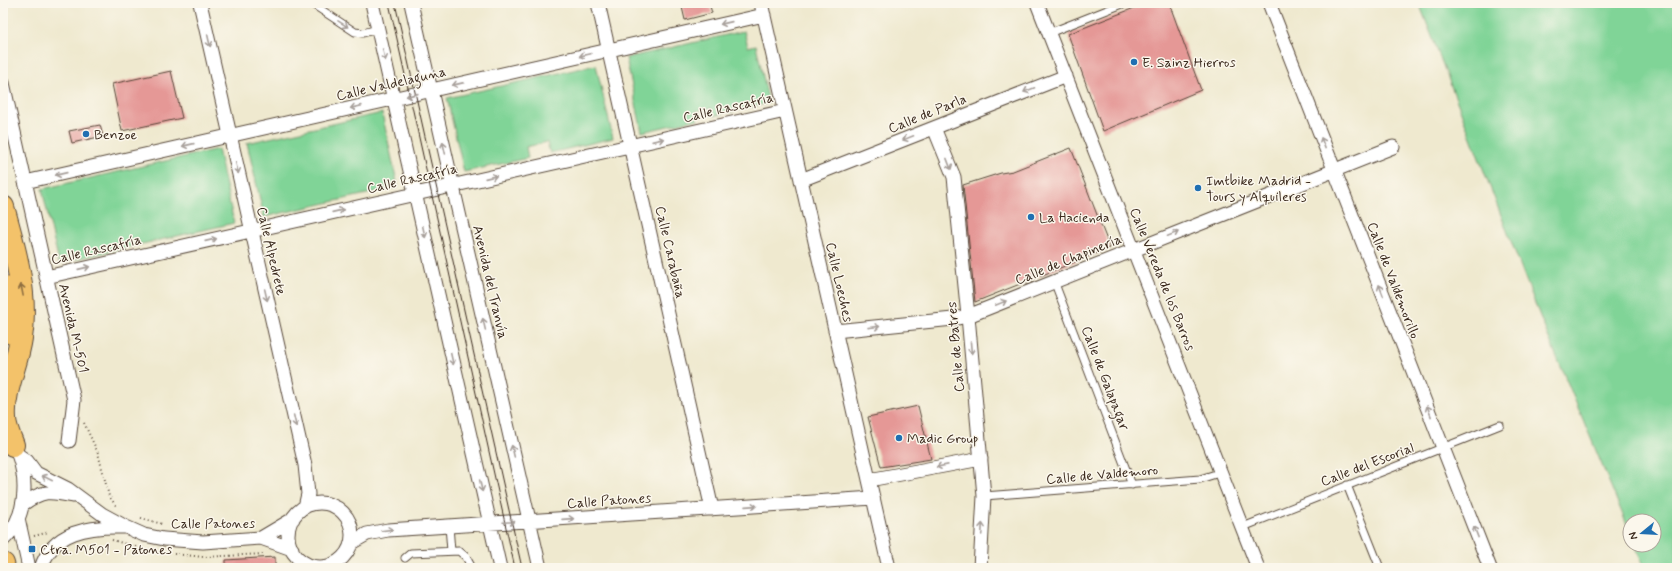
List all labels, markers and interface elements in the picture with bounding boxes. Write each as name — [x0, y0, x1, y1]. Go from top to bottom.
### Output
one-way arrow — [337, 20, 348, 28]
one-way arrow — [719, 20, 732, 28]
one-way arrow — [205, 34, 213, 47]
one-way arrow — [380, 48, 388, 61]
one-way arrow — [579, 52, 592, 60]
place label: E. Sainz Hierros — [1142, 54, 1236, 72]
marker: E. Sainz Hierros — [1129, 57, 1139, 67]
street label: Calle Valdelaguna — [335, 63, 448, 107]
one-way arrow — [452, 81, 465, 88]
one-way arrow — [1024, 87, 1036, 95]
street label: Calle Rascafría — [681, 89, 775, 127]
street label: Calle de Parla — [886, 90, 969, 138]
one-way arrow — [406, 91, 419, 99]
one-way arrow — [349, 104, 362, 112]
place label: Benzoe — [94, 126, 137, 144]
marker: Benzoe — [81, 129, 91, 139]
one-way arrow — [651, 135, 664, 143]
one-way arrow — [903, 135, 915, 142]
one-way arrow — [1319, 137, 1327, 149]
one-way arrow — [182, 142, 195, 150]
one-way arrow — [439, 142, 447, 155]
one-way arrow — [945, 158, 953, 170]
street label: Calle Rascafría — [365, 160, 459, 198]
one-way arrow — [234, 161, 242, 174]
one-way arrow — [55, 171, 68, 179]
place label: Imtbike Madrid - Tours y Alquileres — [1206, 172, 1311, 206]
one-way arrow — [484, 173, 497, 181]
marker: Imtbike Madrid - Tours y Alquileres — [1193, 183, 1203, 193]
street label: Calle Carabaña — [651, 204, 689, 300]
street label: Calle Alpedrete — [252, 205, 290, 298]
street label: Calle Vereda de los Barros — [1125, 205, 1199, 354]
one-way arrow — [331, 207, 344, 215]
place label: La Hacienda — [1039, 209, 1110, 227]
marker: La Hacienda — [1026, 212, 1036, 222]
street label: Calle de Valdemorillo — [1363, 219, 1424, 342]
street label: Avenida del Tranvía — [468, 224, 512, 341]
one-way arrow — [420, 225, 428, 238]
street label: Calle de Chapinería — [1012, 230, 1124, 290]
one-way arrow — [1167, 230, 1179, 238]
street label: Calle Rascafría — [49, 231, 143, 269]
one-way arrow — [204, 235, 217, 243]
street label: Calle Loeches — [821, 240, 857, 324]
one-way arrow — [77, 264, 90, 272]
street label: Avenida M-501 — [54, 282, 92, 375]
one-way arrow — [18, 284, 26, 297]
one-way arrow — [1377, 284, 1385, 296]
one-way arrow — [262, 288, 270, 301]
one-way arrow — [994, 298, 1006, 306]
street label: Calle de Batres — [943, 301, 969, 393]
one-way arrow — [480, 318, 488, 331]
one-way arrow — [867, 323, 880, 331]
street label: Calle de Galapagar — [1075, 324, 1133, 434]
one-way arrow — [968, 341, 975, 354]
one-way arrow — [449, 352, 457, 365]
one-way arrow — [1424, 405, 1432, 417]
one-way arrow — [291, 415, 299, 428]
place label: Madic Group — [907, 430, 978, 448]
marker: Madic Group — [894, 433, 904, 443]
street label: Calle del Escorial — [1318, 439, 1417, 491]
one-way arrow — [509, 445, 517, 458]
street label: Calle de Valdemoro — [1045, 461, 1159, 489]
one-way arrow — [936, 462, 949, 470]
one-way arrow — [42, 474, 54, 481]
one-way arrow — [477, 479, 485, 492]
street label: Calle Patones — [566, 489, 652, 513]
one-way arrow — [744, 503, 757, 510]
north arrow — [1622, 513, 1662, 553]
street label: Calle Patones — [171, 515, 255, 533]
one-way arrow — [561, 515, 574, 522]
one-way arrow — [502, 519, 515, 526]
one-way arrow — [978, 523, 986, 536]
one-way arrow — [380, 526, 393, 534]
one-way arrow — [1472, 526, 1479, 538]
text: N — [1626, 530, 1641, 541]
place label: Ctra. M501 - Patones — [40, 541, 172, 559]
marker: Ctra. M501 - Patones — [27, 544, 37, 554]

